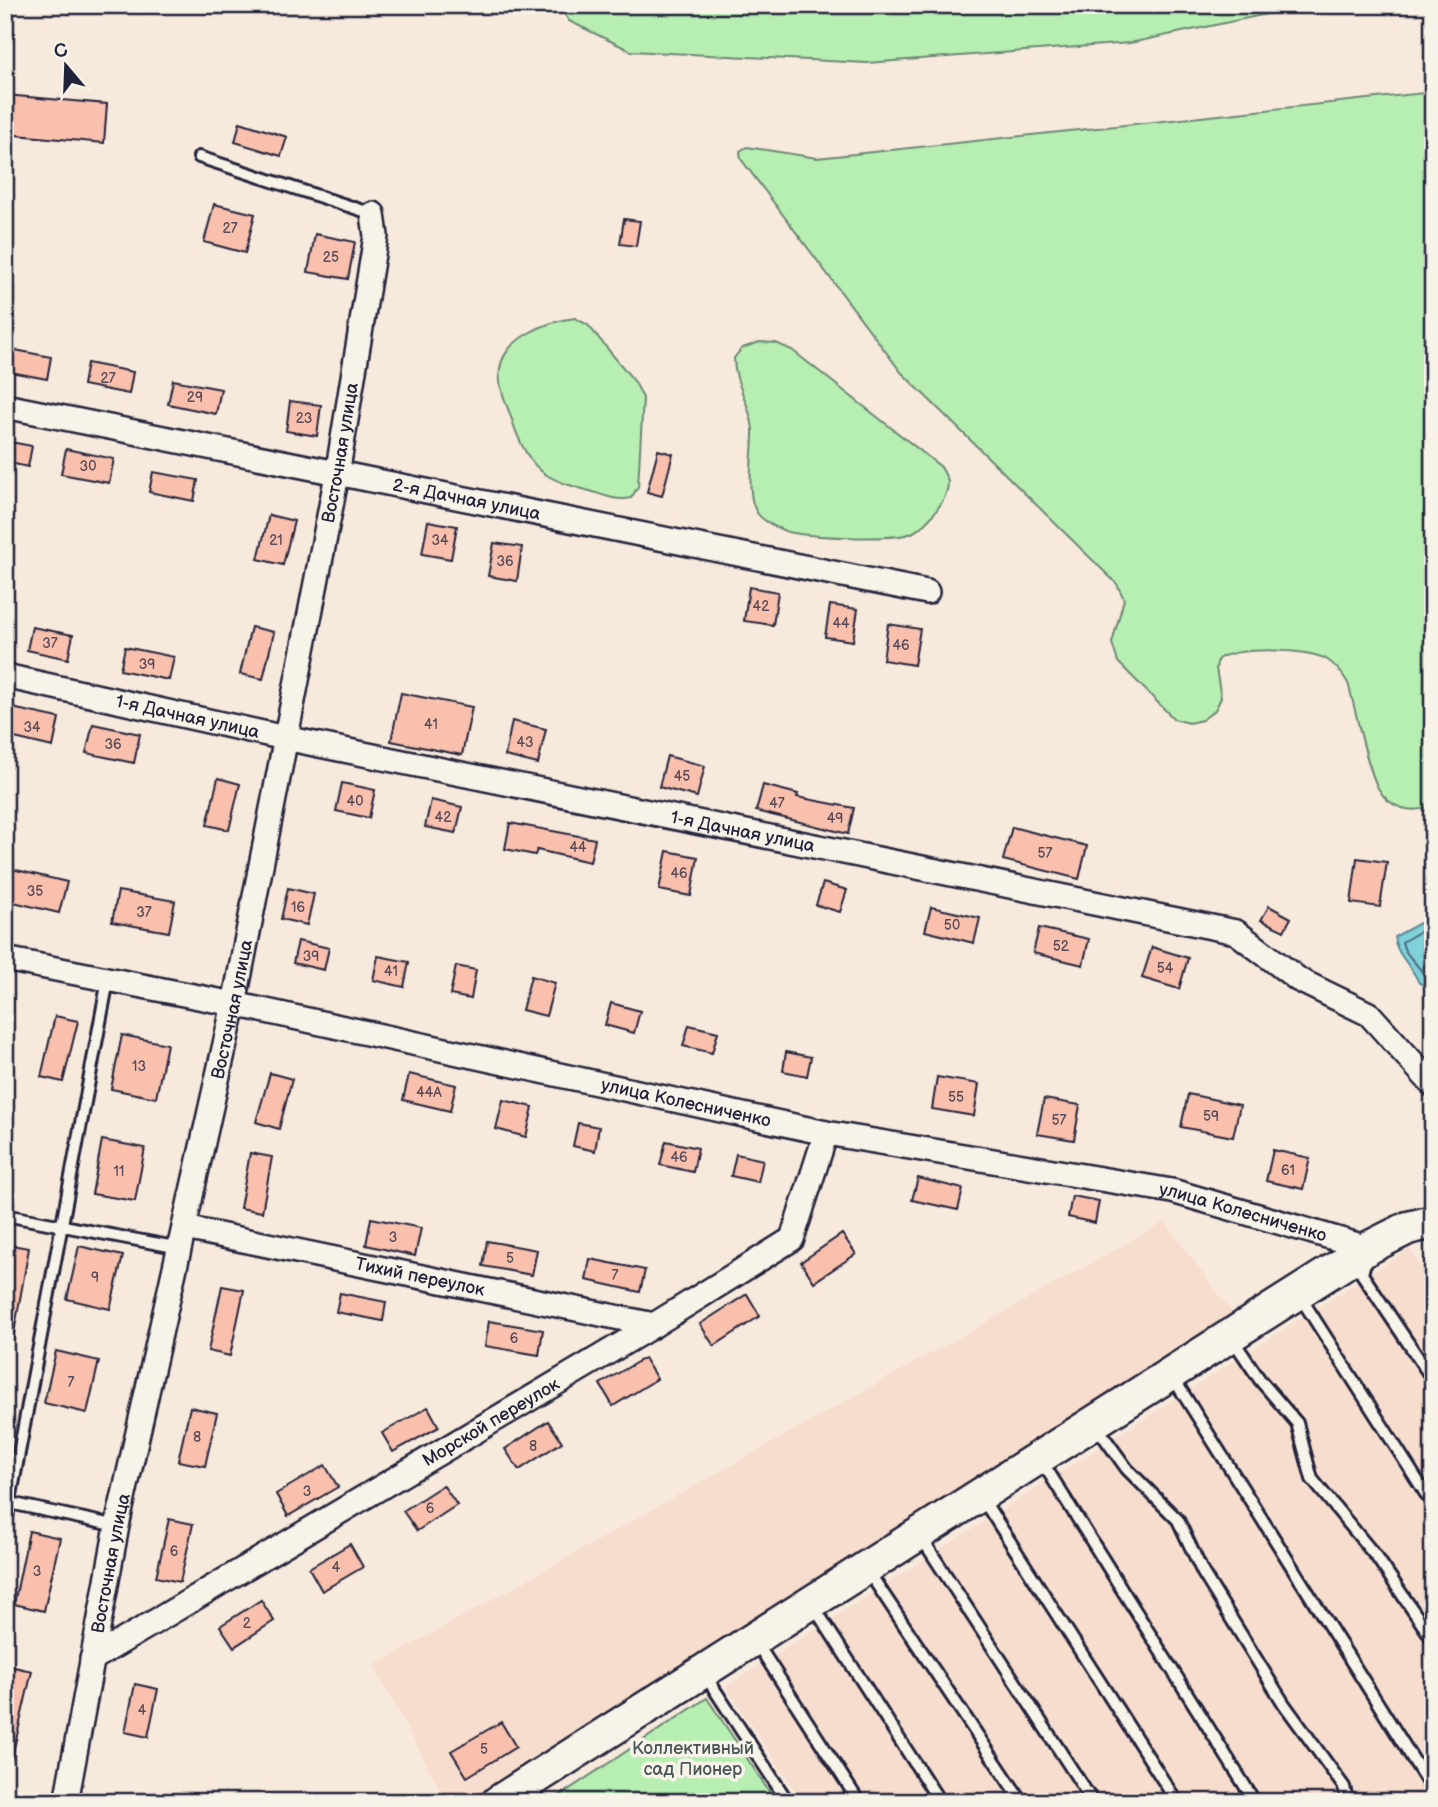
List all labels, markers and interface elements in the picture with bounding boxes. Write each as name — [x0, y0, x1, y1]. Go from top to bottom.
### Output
north arrow — [32, 32, 102, 102]
text: С — [51, 38, 71, 64]
house number: 27 — [222, 220, 238, 237]
house number: 25 — [323, 249, 339, 266]
house number: 27 — [100, 370, 116, 387]
street label: Восточная улица — [318, 381, 363, 525]
house number: 29 — [187, 389, 203, 406]
house number: 23 — [296, 410, 312, 427]
house number: 30 — [80, 458, 96, 475]
street label: 2-я Дачная улица — [391, 474, 543, 525]
house number: 21 — [269, 532, 283, 549]
house number: 34 — [431, 532, 449, 549]
house number: 36 — [496, 553, 514, 570]
house number: 42 — [753, 598, 770, 615]
house number: 44 — [832, 615, 850, 632]
house number: 37 — [42, 635, 58, 652]
house number: 46 — [892, 637, 910, 654]
house number: 39 — [139, 656, 155, 673]
street label: 1-я Дачная улица — [114, 691, 262, 743]
house number: 41 — [424, 716, 438, 733]
house number: 34 — [23, 719, 41, 736]
house number: 43 — [516, 734, 534, 751]
house number: 36 — [104, 736, 122, 753]
house number: 45 — [674, 768, 690, 785]
house number: 40 — [347, 793, 363, 810]
house number: 47 — [769, 795, 785, 812]
street label: 1-я Дачная улица — [669, 807, 817, 857]
house number: 42 — [435, 809, 452, 826]
house number: 49 — [827, 810, 843, 827]
house number: 44 — [569, 839, 587, 856]
house number: 57 — [1038, 845, 1053, 862]
house number: 46 — [670, 865, 688, 882]
house number: 35 — [27, 883, 43, 900]
house number: 16 — [291, 899, 305, 916]
house number: 37 — [136, 904, 152, 921]
house number: 50 — [944, 917, 960, 934]
street label: Восточная улица — [207, 938, 257, 1081]
house number: 52 — [1053, 938, 1070, 955]
house number: 39 — [303, 948, 319, 965]
house number: 54 — [1157, 960, 1174, 977]
house number: 41 — [384, 963, 398, 980]
house number: 13 — [132, 1058, 146, 1075]
street label: улица Колесниченко — [599, 1074, 773, 1132]
house number: 44А — [416, 1084, 442, 1101]
house number: 55 — [948, 1089, 964, 1106]
house number: 59 — [1203, 1108, 1219, 1125]
house number: 57 — [1052, 1112, 1067, 1129]
house number: 46 — [670, 1149, 688, 1166]
house number: 61 — [1281, 1162, 1295, 1179]
house number: 11 — [114, 1163, 124, 1180]
street label: улица Колесниченко — [1158, 1179, 1329, 1246]
house number: 3 — [389, 1229, 397, 1246]
house number: 5 — [506, 1250, 514, 1267]
street label: Тихий переулок — [353, 1253, 487, 1301]
house number: 7 — [612, 1267, 619, 1284]
house number: 9 — [91, 1269, 99, 1286]
house number: 6 — [510, 1330, 519, 1347]
street label: Морской переулок — [419, 1373, 564, 1471]
house number: 7 — [68, 1374, 75, 1391]
house number: 8 — [193, 1429, 201, 1446]
house number: 8 — [529, 1438, 537, 1455]
house number: 3 — [303, 1483, 311, 1500]
street label: Восточная улица — [87, 1491, 135, 1635]
house number: 6 — [426, 1500, 435, 1517]
house number: 6 — [170, 1543, 179, 1560]
house number: 4 — [332, 1559, 341, 1576]
house number: 3 — [33, 1563, 41, 1580]
house number: 2 — [243, 1615, 252, 1632]
house number: 4 — [138, 1702, 147, 1719]
park label: Коллективный сад Пионер — [632, 1738, 754, 1780]
house number: 5 — [480, 1741, 488, 1758]

